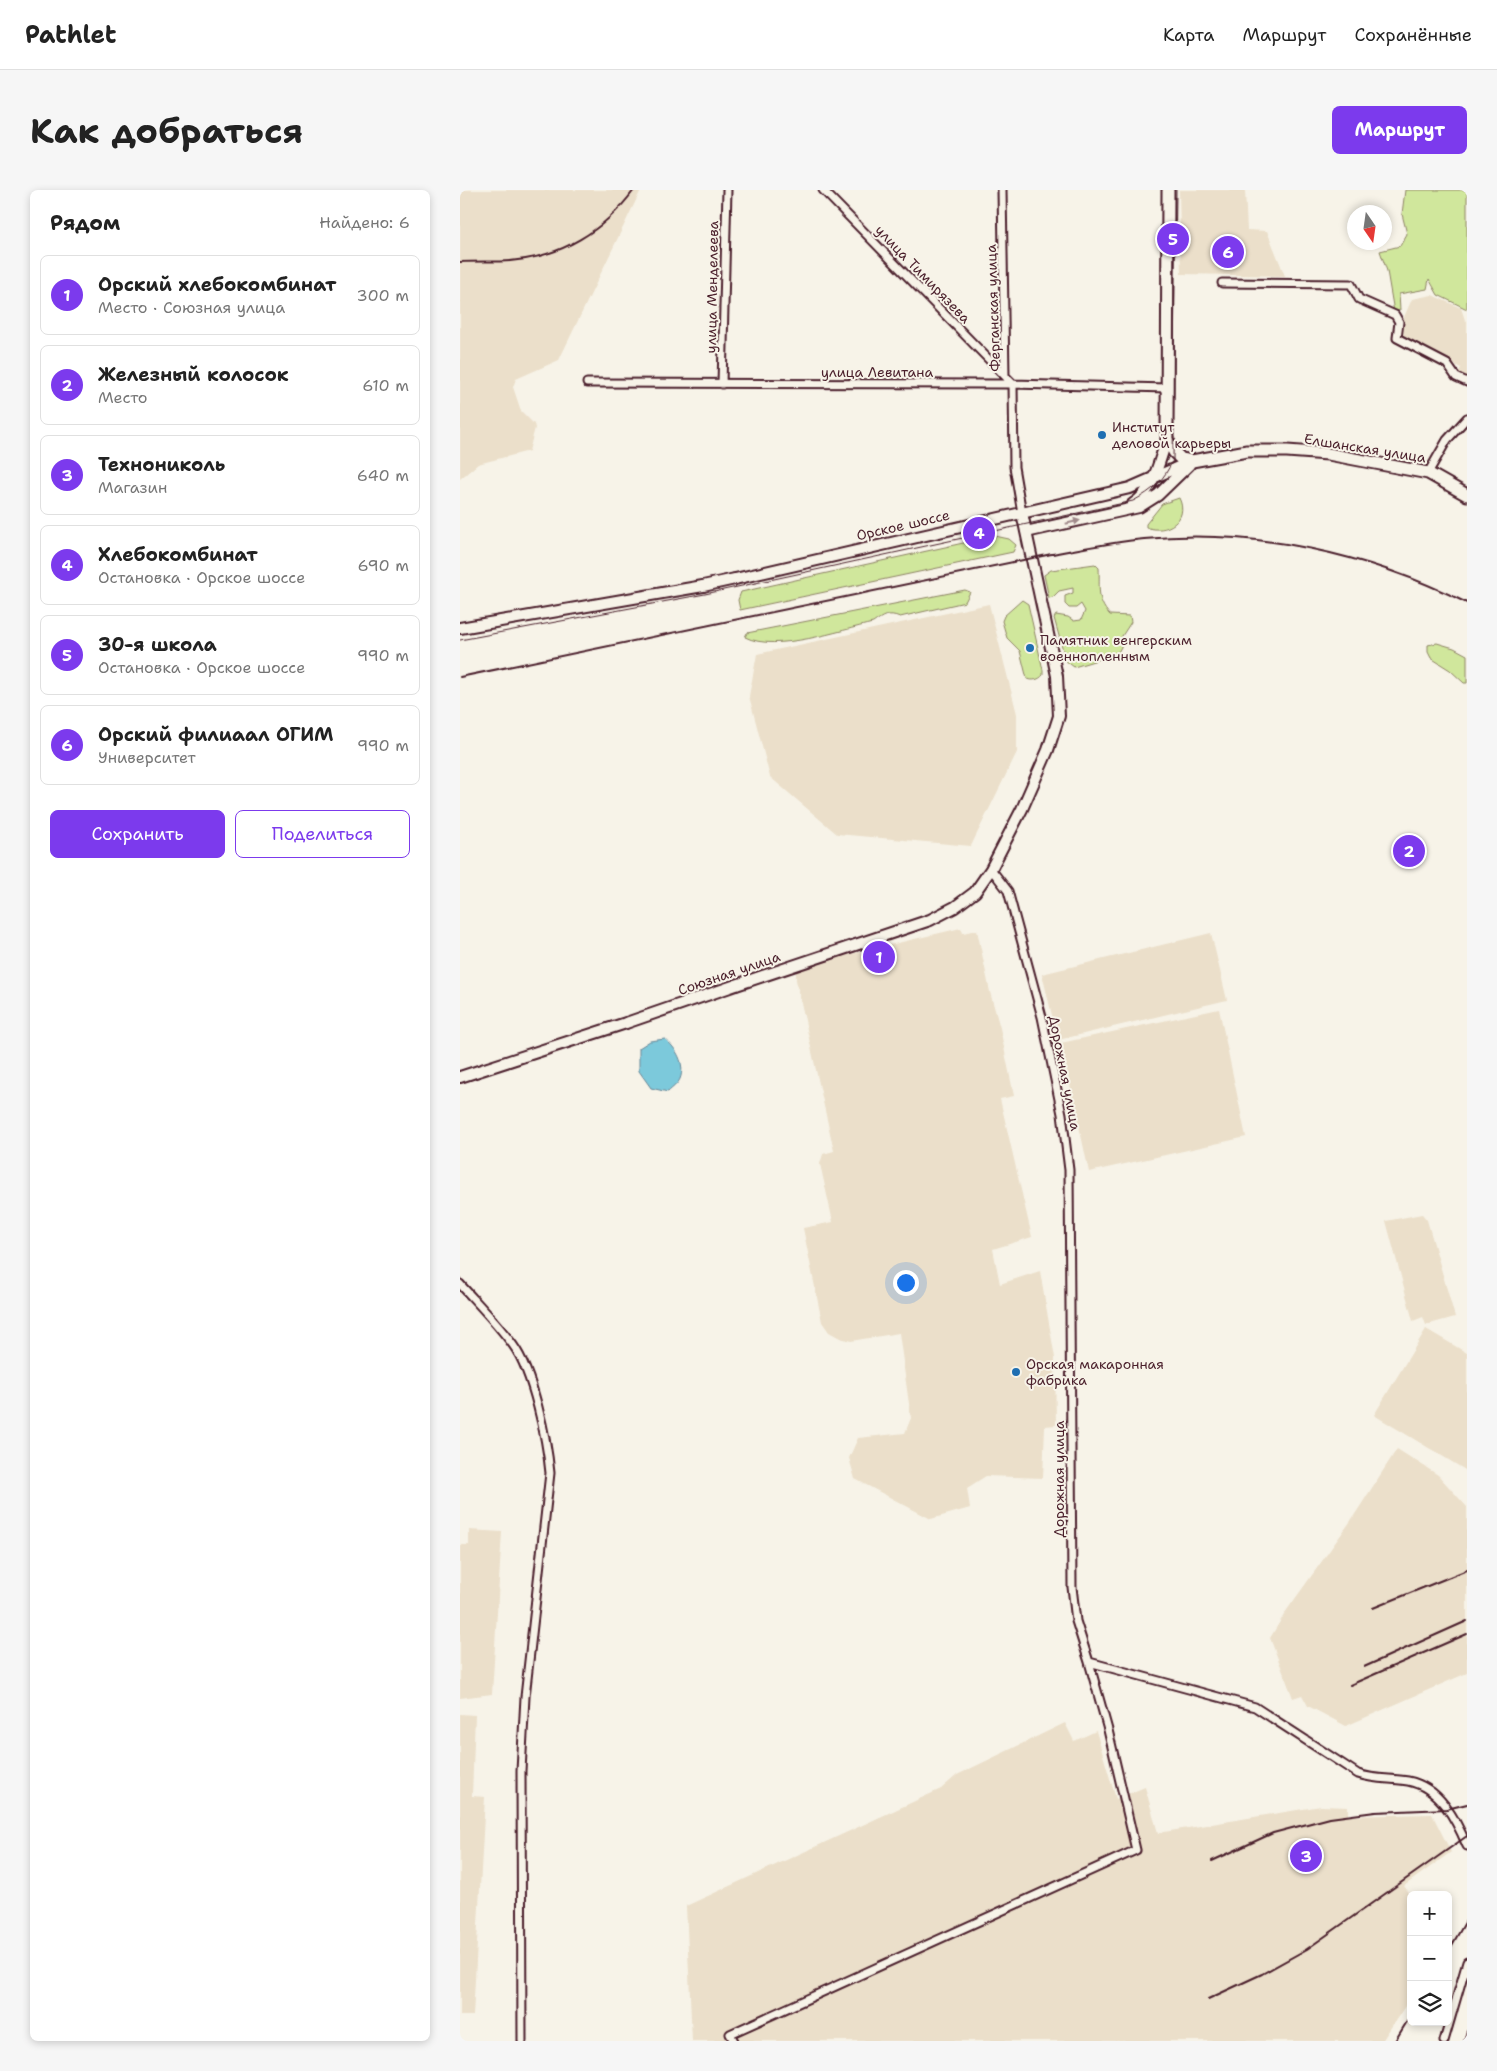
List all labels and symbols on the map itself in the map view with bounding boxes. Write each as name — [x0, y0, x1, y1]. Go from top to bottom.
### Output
north arrow — [1347, 205, 1392, 250]
street label: улица Менделеева — [702, 220, 722, 353]
pin: 5 — [1157, 220, 1189, 258]
street label: улица Тимирязева — [871, 221, 975, 327]
pin: 6 — [1212, 233, 1244, 271]
street label: Ферганская улица — [982, 244, 1004, 372]
street label: улица Левитана — [821, 363, 933, 381]
place label: Институт деловой карьеры — [1112, 418, 1231, 452]
marker: Институт деловой карьеры — [1096, 429, 1108, 441]
street label: Елшанская улица — [1303, 429, 1427, 467]
street label: Орское шоссе — [855, 505, 952, 544]
pin: 4 — [963, 514, 995, 552]
one-way arrow — [1066, 517, 1082, 525]
place label: Памятник венгерским военнопленным — [1040, 631, 1192, 665]
marker: Памятник венгерским военнопленным — [1024, 642, 1036, 654]
pin: 2 — [1393, 832, 1425, 870]
pin: 1 — [863, 938, 895, 976]
street label: Союзная улица — [676, 947, 783, 999]
street label: Дорожная улица — [1045, 1014, 1085, 1132]
your location — [893, 1270, 919, 1296]
place label: Орская макаронная фабрика — [1026, 1355, 1164, 1389]
marker: Орская макаронная фабрика — [1010, 1366, 1022, 1378]
street label: Дорожная улица — [1050, 1420, 1068, 1538]
pin: 3 — [1290, 1837, 1322, 1875]

